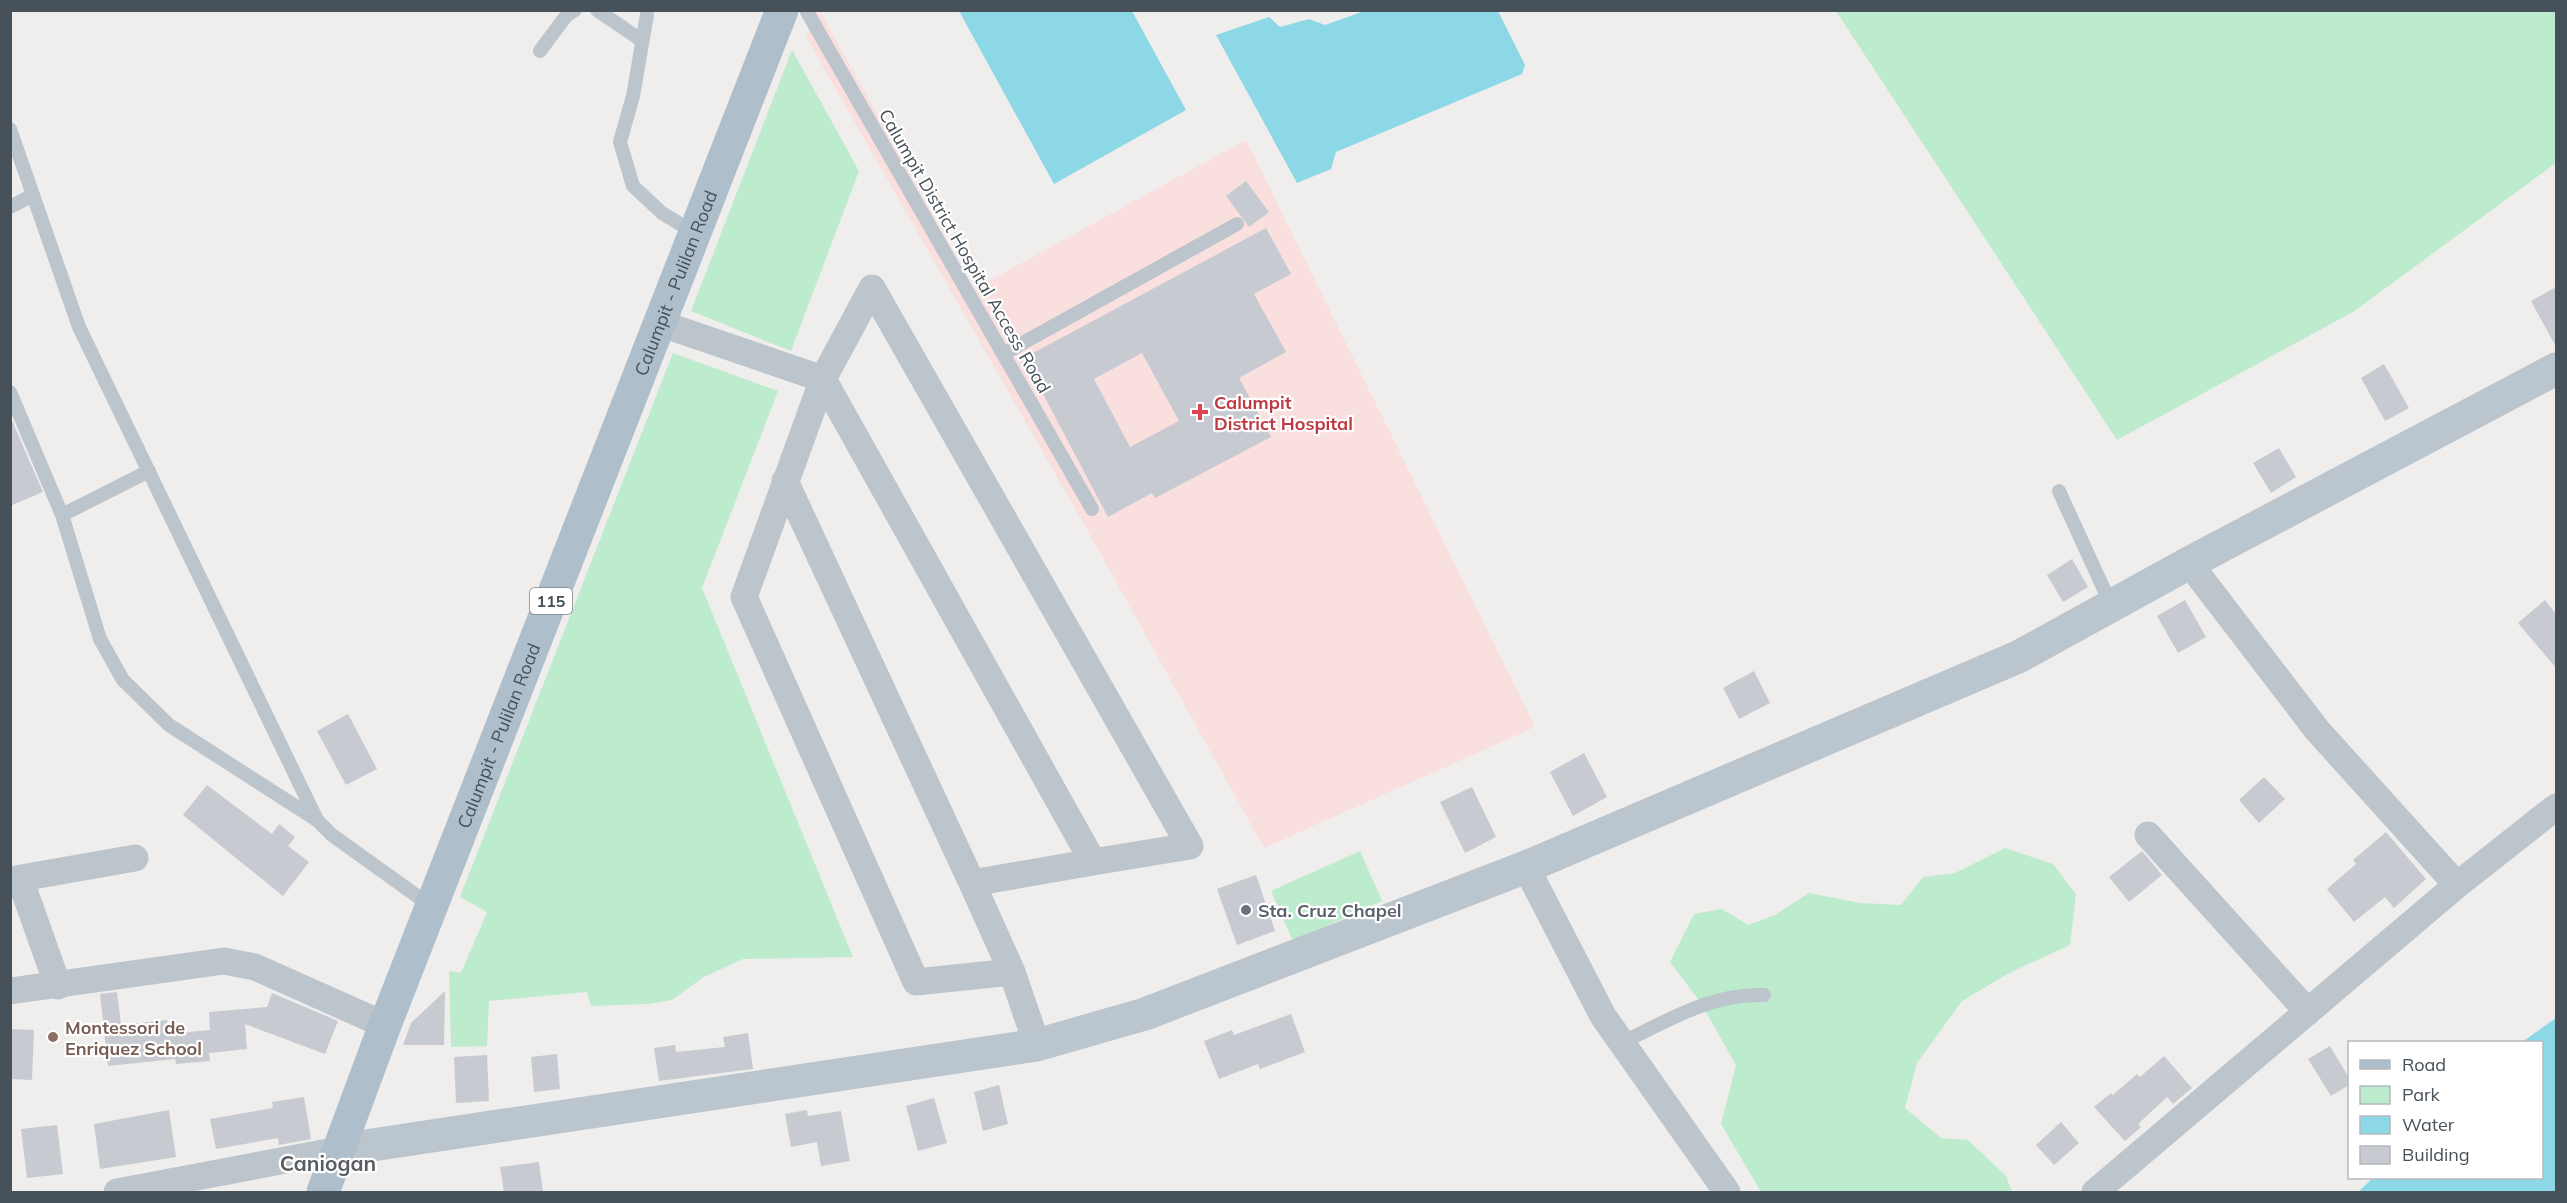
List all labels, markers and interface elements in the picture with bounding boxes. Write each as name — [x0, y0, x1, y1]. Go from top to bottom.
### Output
street label: Calumpit District Hospital Access Road — [874, 105, 1056, 397]
street label: Calumpit - Pulilan Road — [629, 187, 722, 379]
place label: Calumpit District Hospital — [1214, 391, 1353, 435]
marker: Calumpit District Hospital — [1191, 403, 1209, 421]
road number: 115 — [530, 588, 572, 614]
street label: Calumpit - Pulilan Road — [452, 640, 545, 831]
place label: Sta. Cruz Chapel — [1258, 899, 1402, 922]
marker: Sta. Cruz Chapel — [1239, 903, 1253, 917]
place label: Montessori de Enriquez School — [65, 1016, 202, 1060]
marker: Montessori de Enriquez School — [46, 1030, 60, 1044]
legend — [2348, 1041, 2543, 1179]
text: Road — [2402, 1053, 2446, 1076]
text: Park — [2402, 1083, 2441, 1106]
text: Water — [2402, 1113, 2455, 1136]
text: Building — [2402, 1143, 2470, 1166]
district label: Caniogan — [280, 1150, 376, 1176]

